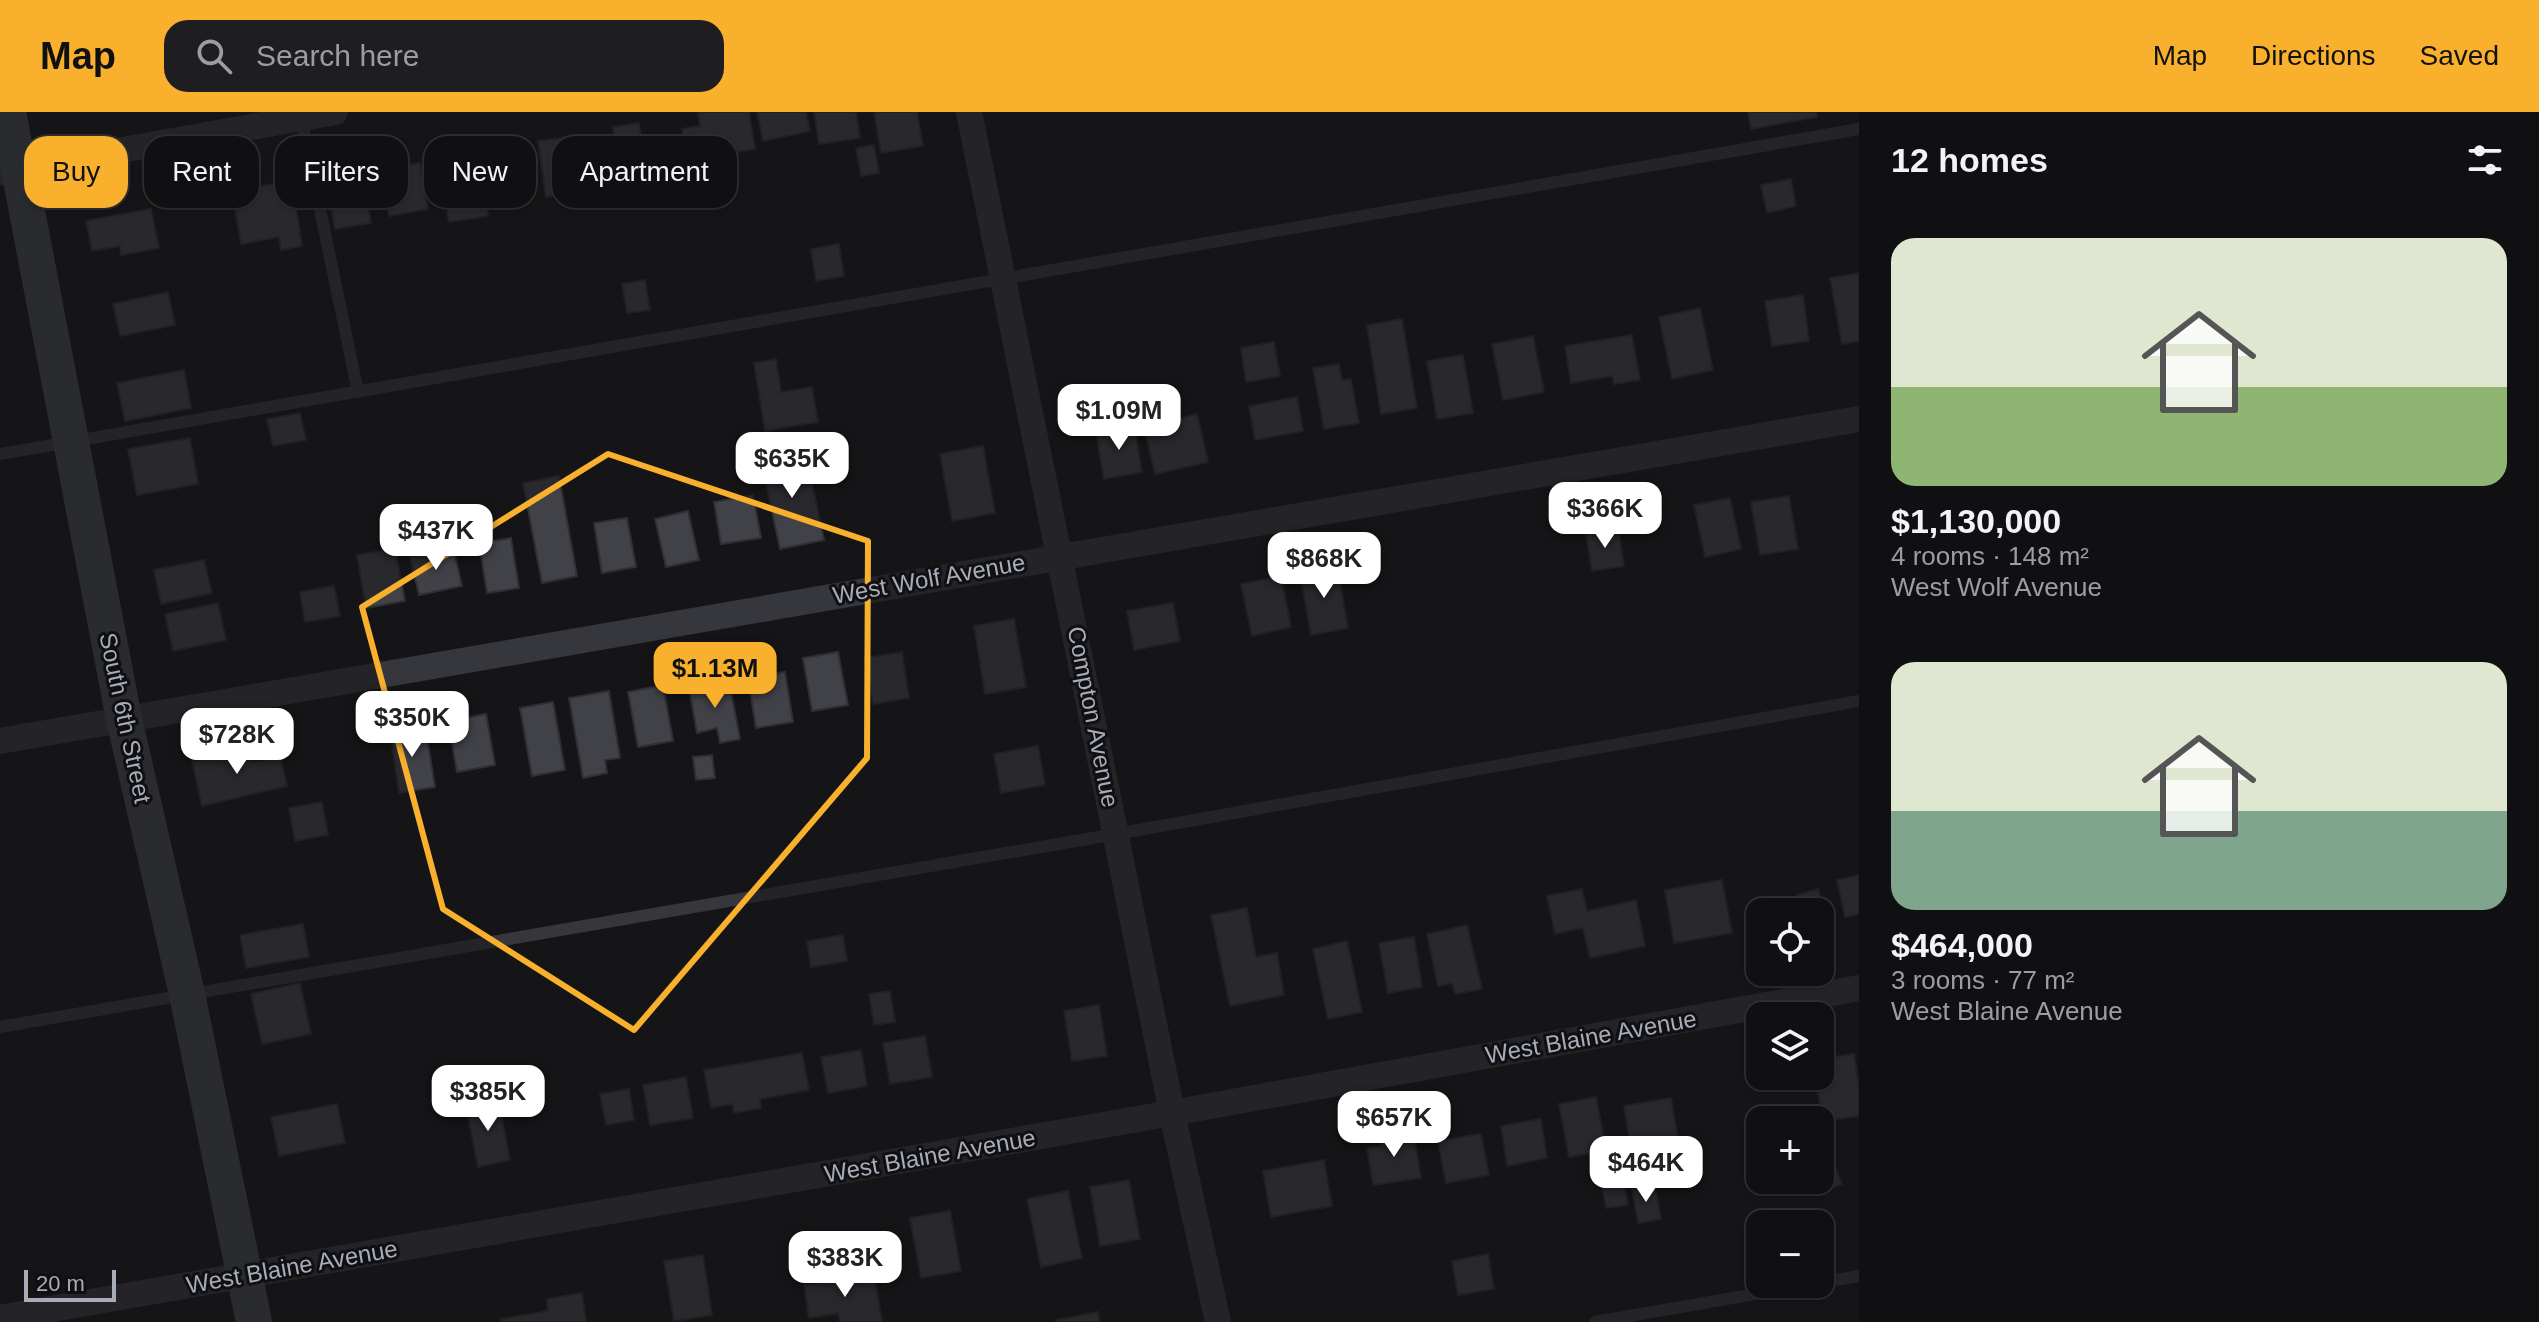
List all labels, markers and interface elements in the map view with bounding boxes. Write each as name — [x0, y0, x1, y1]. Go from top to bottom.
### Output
search box — [164, 20, 724, 92]
icon: search — [192, 34, 236, 78]
text: Map — [40, 35, 116, 77]
text: Search here — [256, 39, 419, 72]
text: Map — [2153, 40, 2207, 71]
text: Directions — [2251, 40, 2376, 71]
text: Saved — [2420, 40, 2499, 71]
chip: Buy — [24, 136, 128, 208]
chip: Rent — [144, 136, 259, 208]
chip: Filters — [275, 136, 408, 208]
chip: New — [424, 136, 536, 208]
chip: Apartment — [552, 136, 737, 208]
icon: filters — [2463, 138, 2507, 182]
text: 12 homes — [1891, 141, 2048, 179]
icon: home — [2127, 290, 2271, 434]
pin: $1.09M — [1054, 384, 1184, 452]
text: $1.09M — [1076, 395, 1162, 425]
pin: $635K — [736, 432, 848, 500]
text: $635K — [754, 443, 830, 473]
pin: $366K — [1549, 482, 1661, 550]
text: $366K — [1567, 493, 1643, 523]
text: $1,130,000 — [1891, 502, 2061, 540]
pin: $437K — [380, 504, 492, 572]
text: $437K — [398, 515, 474, 545]
pin: $868K — [1268, 532, 1380, 600]
text: 4 rooms · 148 m² — [1891, 541, 2089, 571]
text: $868K — [1286, 543, 1362, 573]
street label: West Wolf Avenue — [831, 548, 1027, 609]
text: West Wolf Avenue — [1891, 572, 2102, 602]
street label: Compton Avenue — [1063, 624, 1124, 810]
street label: South 6th Street — [94, 630, 157, 806]
pin: $1.13M — [650, 642, 780, 710]
text: $1.13M — [672, 653, 758, 683]
pin: $350K — [356, 691, 468, 759]
text: $350K — [374, 702, 450, 732]
pin: $728K — [181, 708, 293, 776]
icon: home — [2127, 714, 2271, 858]
text: $728K — [199, 719, 275, 749]
map controls — [1746, 898, 1834, 1298]
button: locate — [1746, 898, 1834, 986]
text: $464,000 — [1891, 926, 2033, 964]
text: 3 rooms · 77 m² — [1891, 965, 2075, 995]
text: West Blaine Avenue — [1891, 996, 2123, 1026]
button: layers — [1746, 1002, 1834, 1090]
street label: West Blaine Avenue — [1483, 1005, 1699, 1068]
pin: $385K — [432, 1065, 544, 1133]
text: $385K — [450, 1076, 526, 1106]
pin: $657K — [1338, 1091, 1450, 1159]
text: $657K — [1356, 1102, 1432, 1132]
button: + — [1746, 1106, 1834, 1194]
street label: West Blaine Avenue — [822, 1124, 1038, 1187]
pin: $464K — [1590, 1136, 1702, 1204]
text: $464K — [1608, 1147, 1684, 1177]
button: − — [1746, 1210, 1834, 1298]
pin: $383K — [789, 1231, 901, 1299]
street label: West Blaine Avenue — [184, 1235, 400, 1298]
text: $383K — [807, 1242, 883, 1272]
scale bar — [24, 1266, 116, 1302]
text: 20 m — [36, 1271, 85, 1296]

